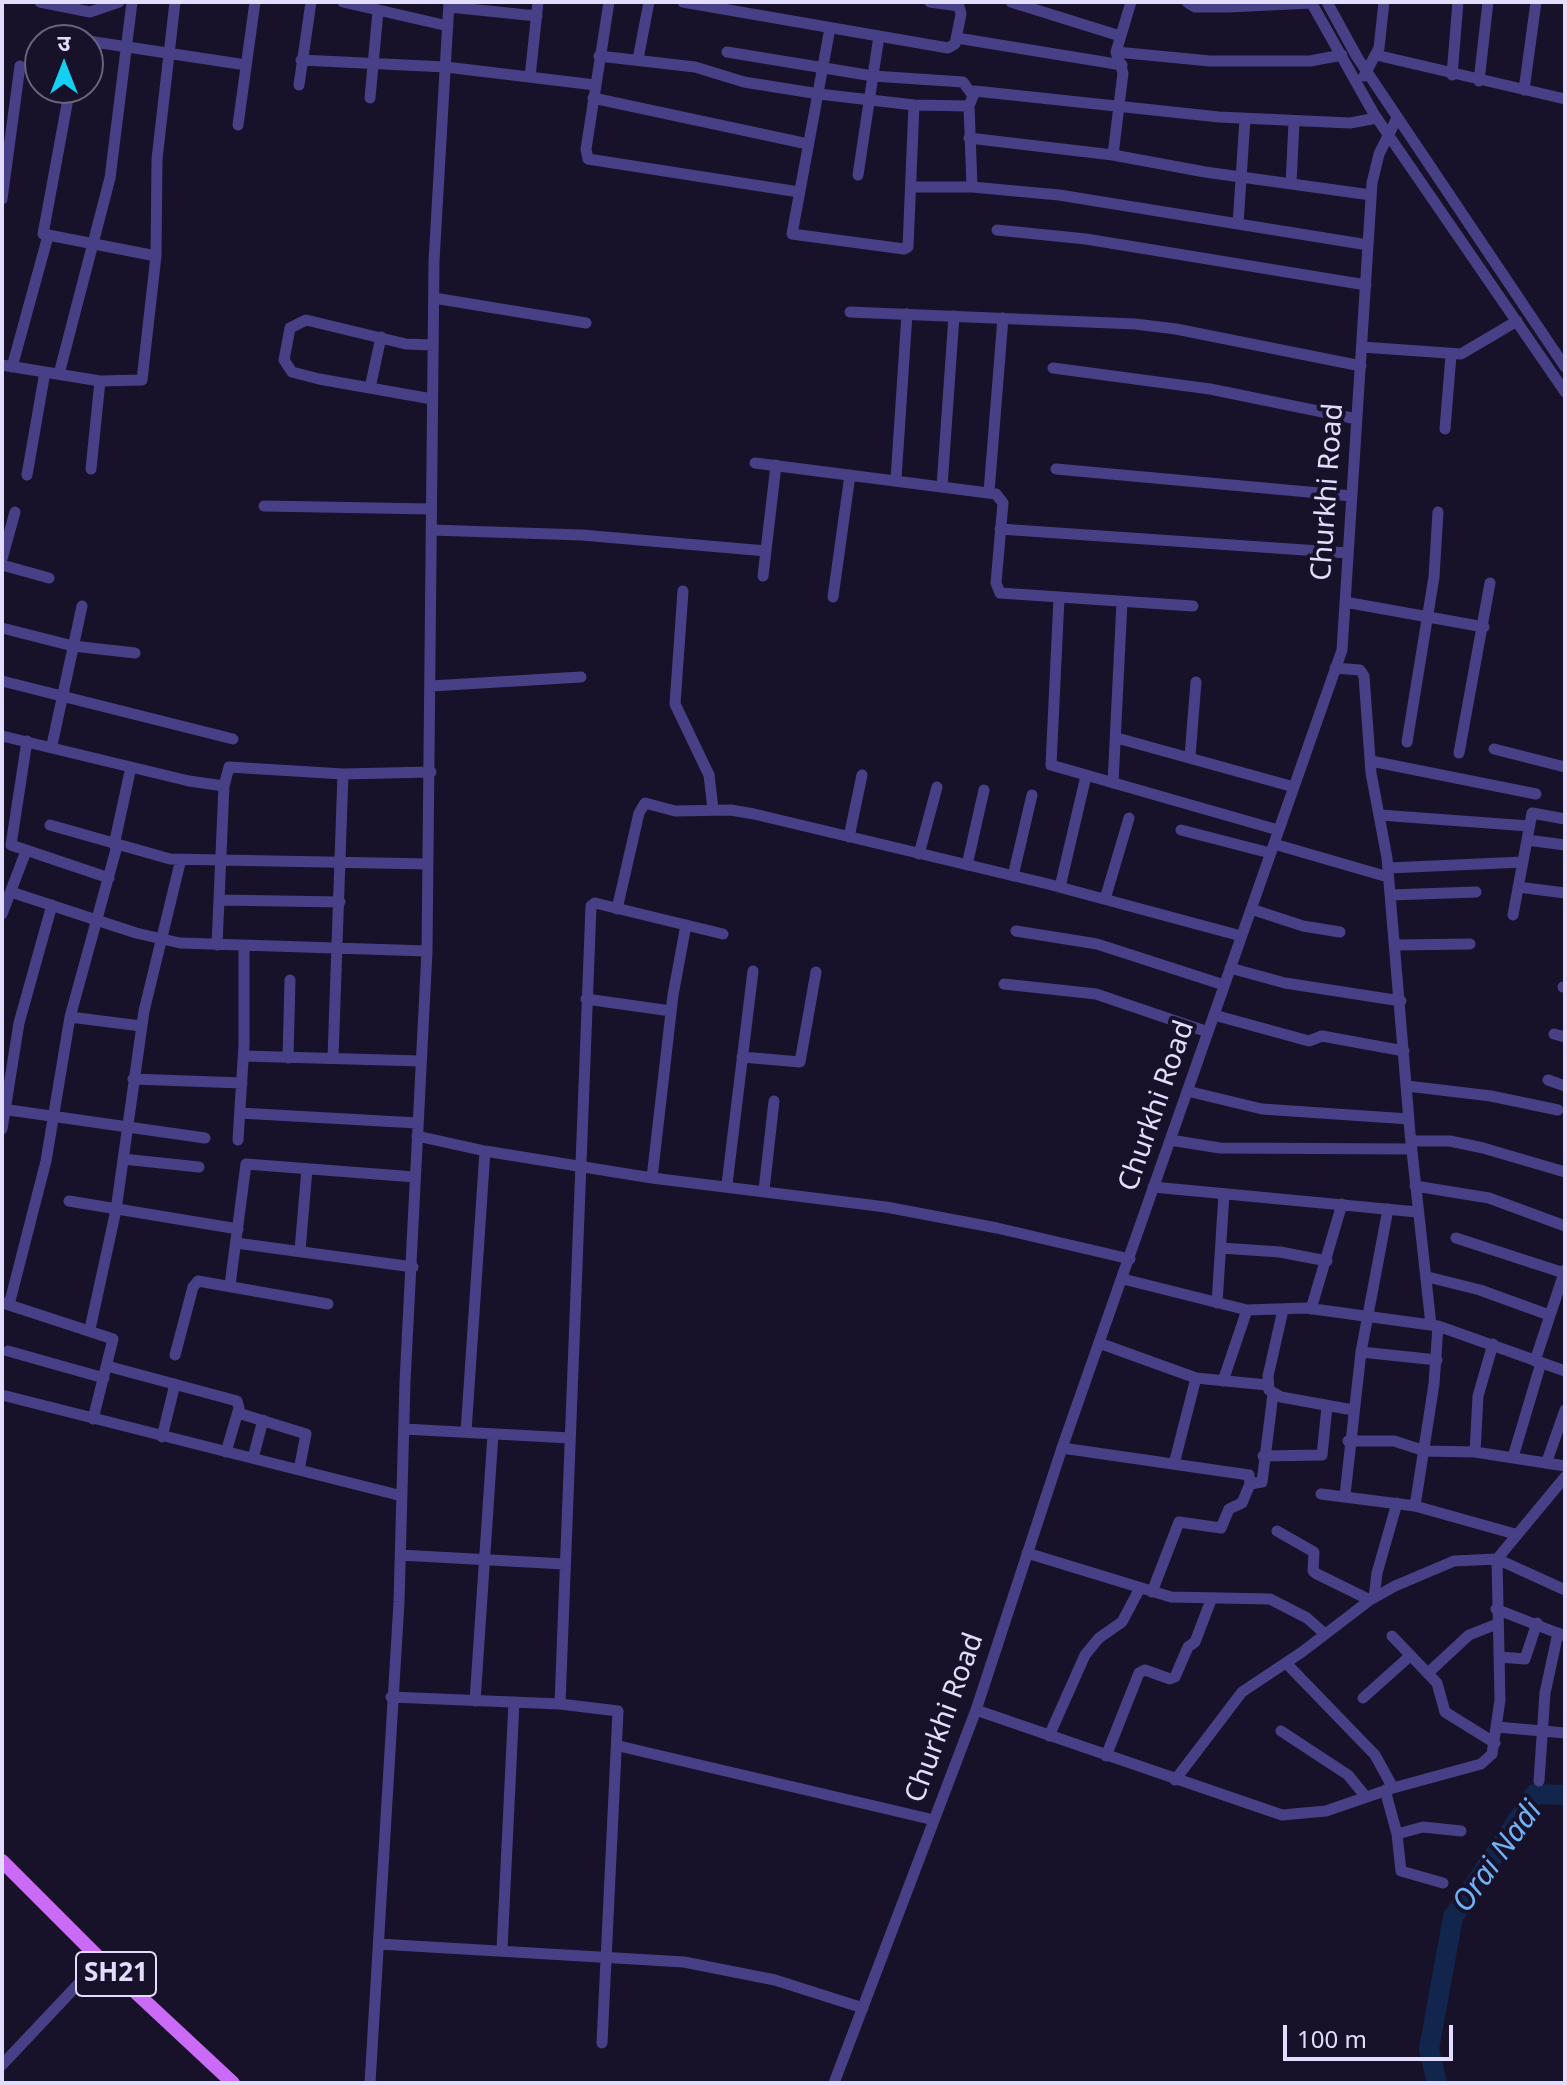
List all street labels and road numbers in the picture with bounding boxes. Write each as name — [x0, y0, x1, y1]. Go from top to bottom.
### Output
street label: Churkhi Road — [1305, 402, 1351, 582]
street label: Churkhi Road — [1112, 1016, 1202, 1196]
street label: Churkhi Road — [899, 1629, 991, 1807]
road number: SH21 — [76, 1952, 156, 1996]

